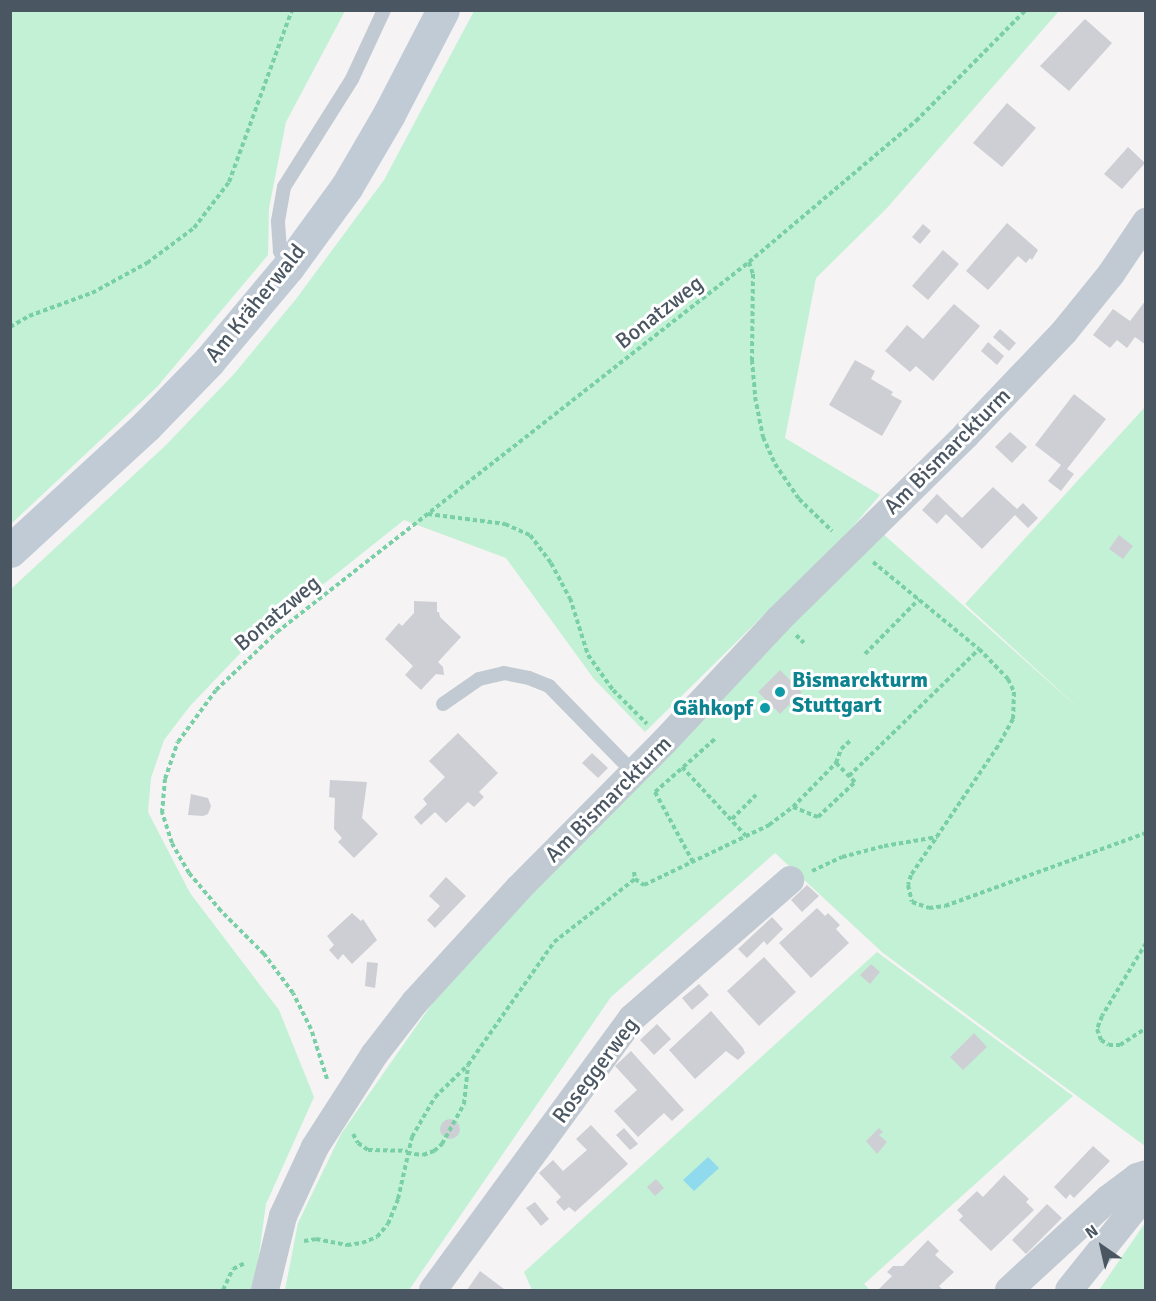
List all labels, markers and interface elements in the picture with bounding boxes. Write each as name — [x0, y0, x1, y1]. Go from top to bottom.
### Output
street label: Am Kräherwald — [199, 239, 311, 367]
street label: Bonatzweg — [610, 270, 708, 354]
street label: Am Bismarckturm — [878, 382, 1016, 520]
street label: Bonatzweg — [229, 570, 325, 656]
place label: Bismarckturm Stuttgart — [792, 666, 928, 718]
marker: Bismarckturm Stuttgart — [773, 685, 787, 699]
place label: Gähkopf — [673, 695, 753, 721]
marker: Gähkopf — [758, 701, 772, 715]
street label: Am Bismarckturm — [539, 730, 677, 868]
street label: Roseggerweg — [547, 1012, 643, 1128]
north arrow — [1072, 1217, 1132, 1277]
text: N — [1082, 1221, 1102, 1243]

